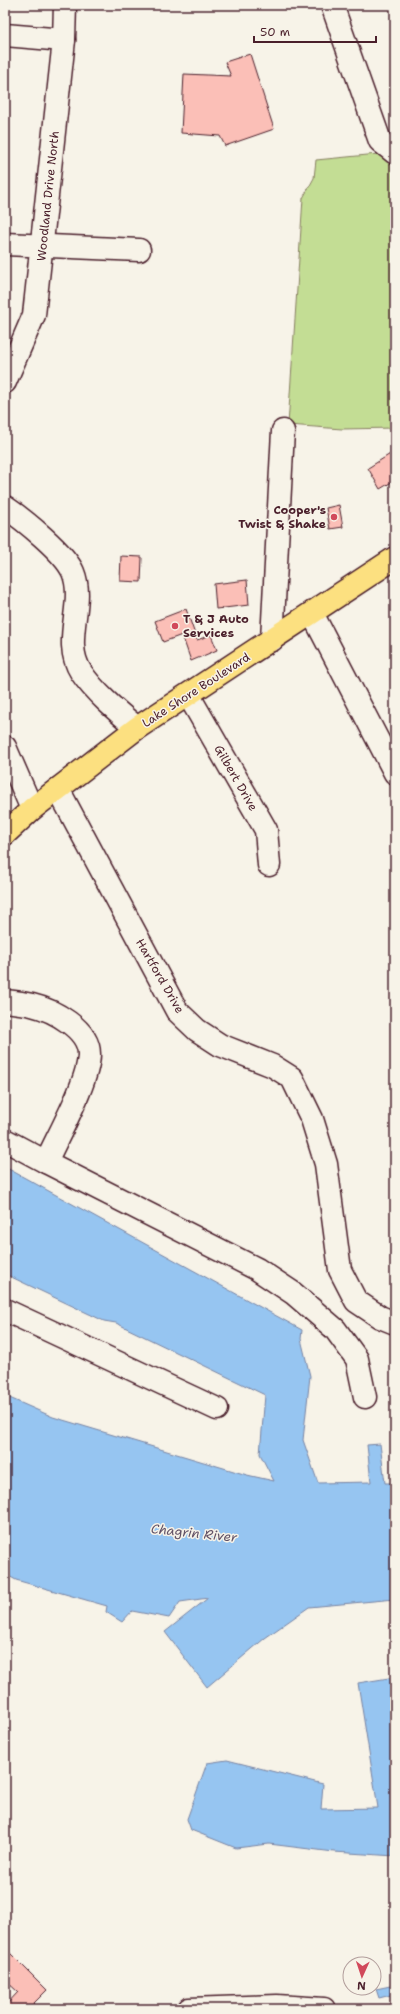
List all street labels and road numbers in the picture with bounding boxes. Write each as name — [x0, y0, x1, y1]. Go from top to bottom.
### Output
street label: Woodland Drive North — [33, 130, 63, 262]
street label: Lake Shore Boulevard — [139, 649, 253, 731]
street label: Gilbert Drive — [211, 742, 261, 814]
street label: Hartford Drive — [132, 936, 188, 1016]

